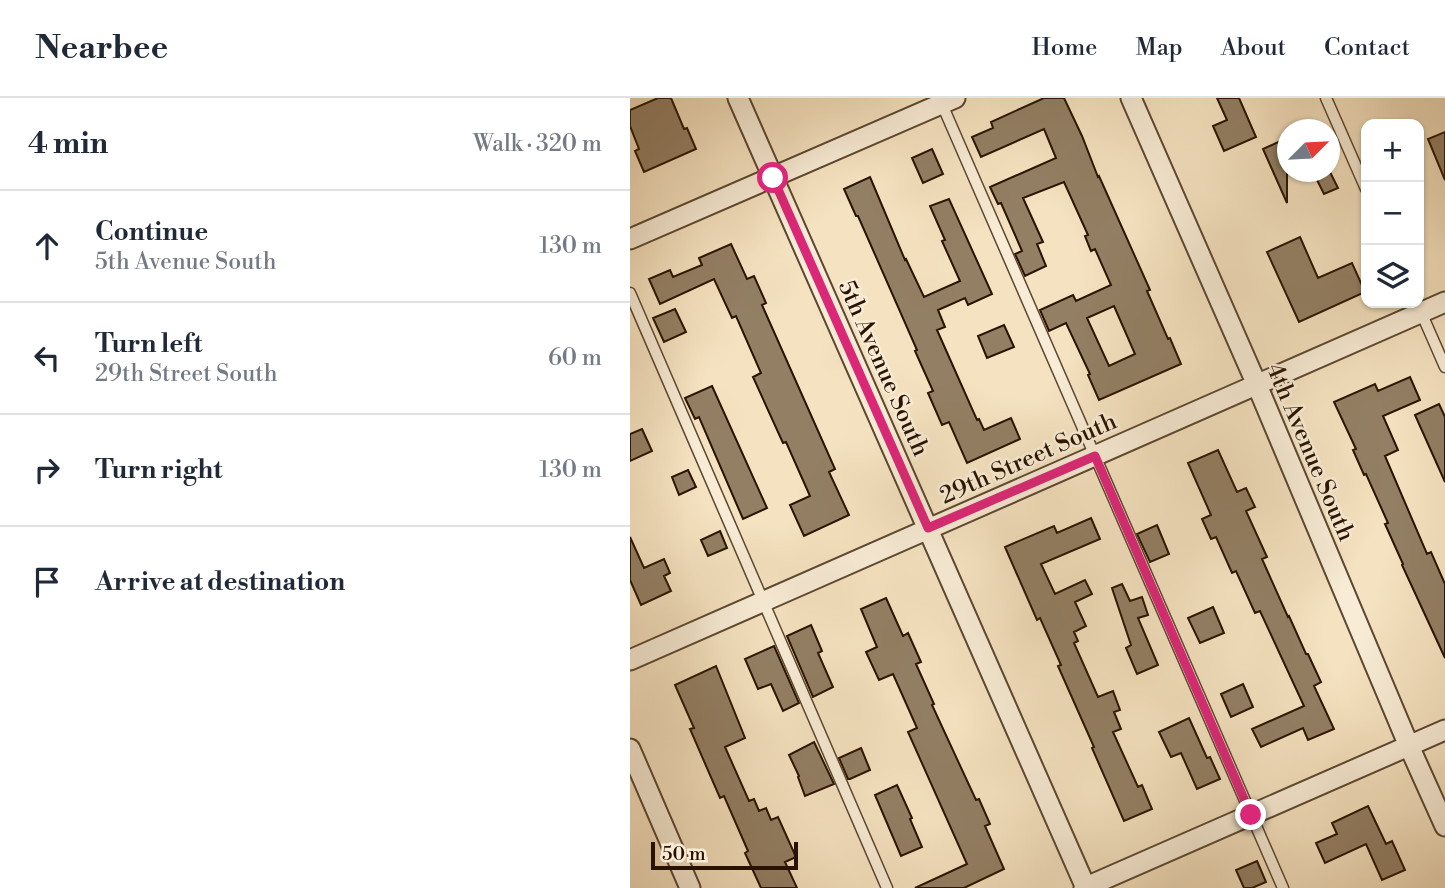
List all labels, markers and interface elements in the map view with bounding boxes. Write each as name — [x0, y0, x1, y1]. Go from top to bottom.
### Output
text: Nearbee — [35, 28, 168, 69]
text: Home — [1032, 33, 1097, 63]
text: Map — [1135, 33, 1183, 63]
text: About — [1221, 33, 1286, 63]
text: Contact — [1324, 33, 1410, 63]
north arrow — [1277, 119, 1340, 182]
map controls — [1361, 119, 1424, 308]
button: + — [1361, 119, 1424, 182]
text: 4 min — [28, 125, 108, 163]
text: Walk · 320 m — [473, 130, 602, 158]
route start — [757, 162, 788, 193]
button: − — [1361, 182, 1424, 245]
text: Continue — [95, 216, 208, 248]
icon: ahead — [28, 227, 66, 265]
text: 130 m — [539, 232, 602, 260]
button: layers — [1361, 245, 1424, 308]
text: 5th Avenue South — [95, 248, 276, 276]
street label: 5th Avenue South — [831, 276, 935, 461]
text: Turn left — [95, 328, 203, 360]
icon: left — [28, 339, 66, 377]
text: 60 m — [548, 344, 602, 372]
street label: 4th Avenue South — [1259, 359, 1361, 546]
text: 29th Street South — [95, 360, 277, 388]
street label: 29th Street South — [935, 406, 1121, 511]
icon: right — [28, 451, 66, 489]
text: Turn right — [95, 454, 223, 486]
text: 130 m — [539, 456, 602, 484]
icon: arrive — [28, 563, 66, 601]
text: Arrive at destination — [95, 566, 345, 598]
route end — [1235, 799, 1266, 830]
scale bar — [651, 839, 798, 871]
text: 50 m — [662, 842, 706, 866]

